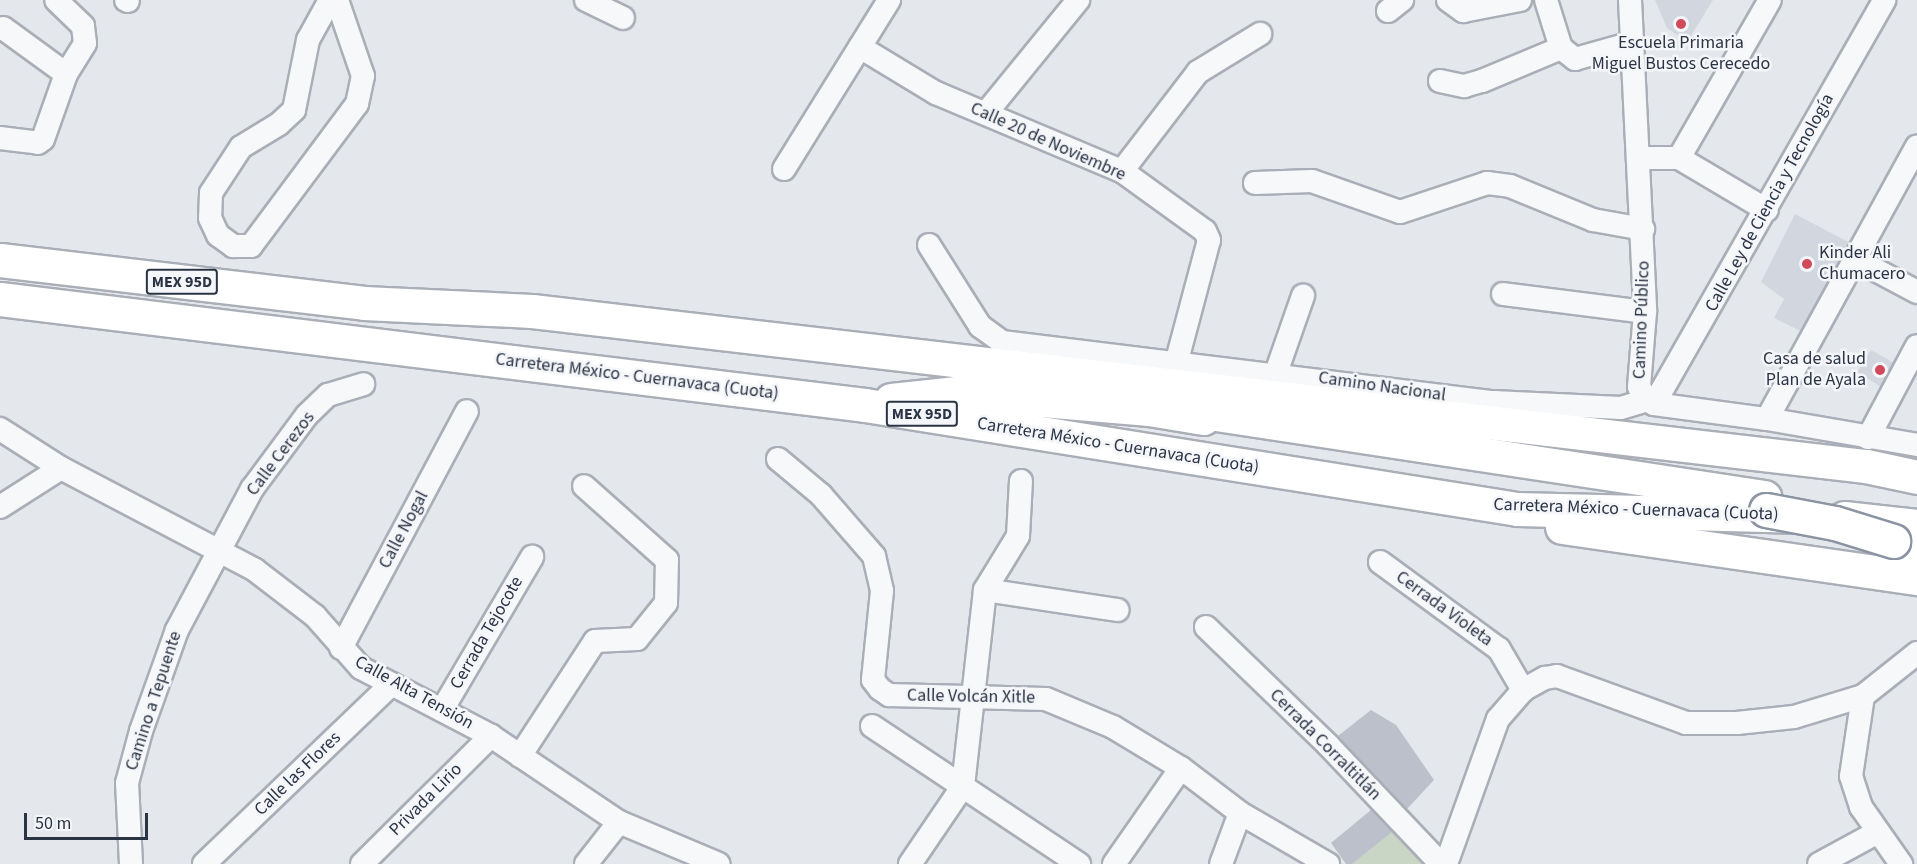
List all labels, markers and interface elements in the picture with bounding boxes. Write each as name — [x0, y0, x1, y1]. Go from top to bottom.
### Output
marker: Escuela Primaria Miguel Bustos Cerecedo — [1674, 17, 1688, 31]
place label: Escuela Primaria Miguel Bustos Cerecedo — [1592, 33, 1770, 76]
street label: Calle Ley de Ciencia y Tecnología — [1701, 90, 1839, 316]
street label: Calle 20 de Noviembre — [967, 98, 1129, 186]
place label: Kinder Ali Chumacero — [1819, 243, 1905, 286]
marker: Kinder Ali Chumacero — [1800, 257, 1814, 271]
street label: Camino Público — [1629, 260, 1655, 380]
road number: MEX 95D — [144, 269, 219, 295]
street label: Carretera México - Cuernavaca (Cuota) — [494, 349, 780, 405]
place label: Casa de salud Plan de Ayala — [1763, 349, 1866, 392]
marker: Casa de salud Plan de Ayala — [1871, 361, 1889, 379]
street label: Camino Nacional — [1317, 367, 1447, 407]
road number: MEX 95D — [884, 401, 960, 427]
street label: Calle Cerezos — [242, 408, 320, 500]
street label: Carretera México - Cuernavaca (Cuota) — [975, 413, 1261, 479]
street label: Calle Nogal — [375, 487, 433, 573]
street label: Carretera México - Cuernavaca (Cuota) — [1493, 494, 1779, 526]
street label: Cerrada Violeta — [1391, 567, 1497, 651]
street label: Cerrada Tejocote — [446, 573, 528, 693]
street label: Camino a Tepuente — [121, 629, 187, 773]
street label: Calle Alta Tensión — [351, 651, 477, 735]
street label: Calle Volcán Xitle — [907, 685, 1035, 709]
street label: Cerrada Corraltitlán — [1265, 685, 1385, 805]
street label: Calle las Flores — [250, 727, 346, 821]
street label: Privada Lirio — [385, 759, 467, 841]
scale bar — [27, 801, 152, 839]
text: 50 m — [35, 811, 71, 836]

